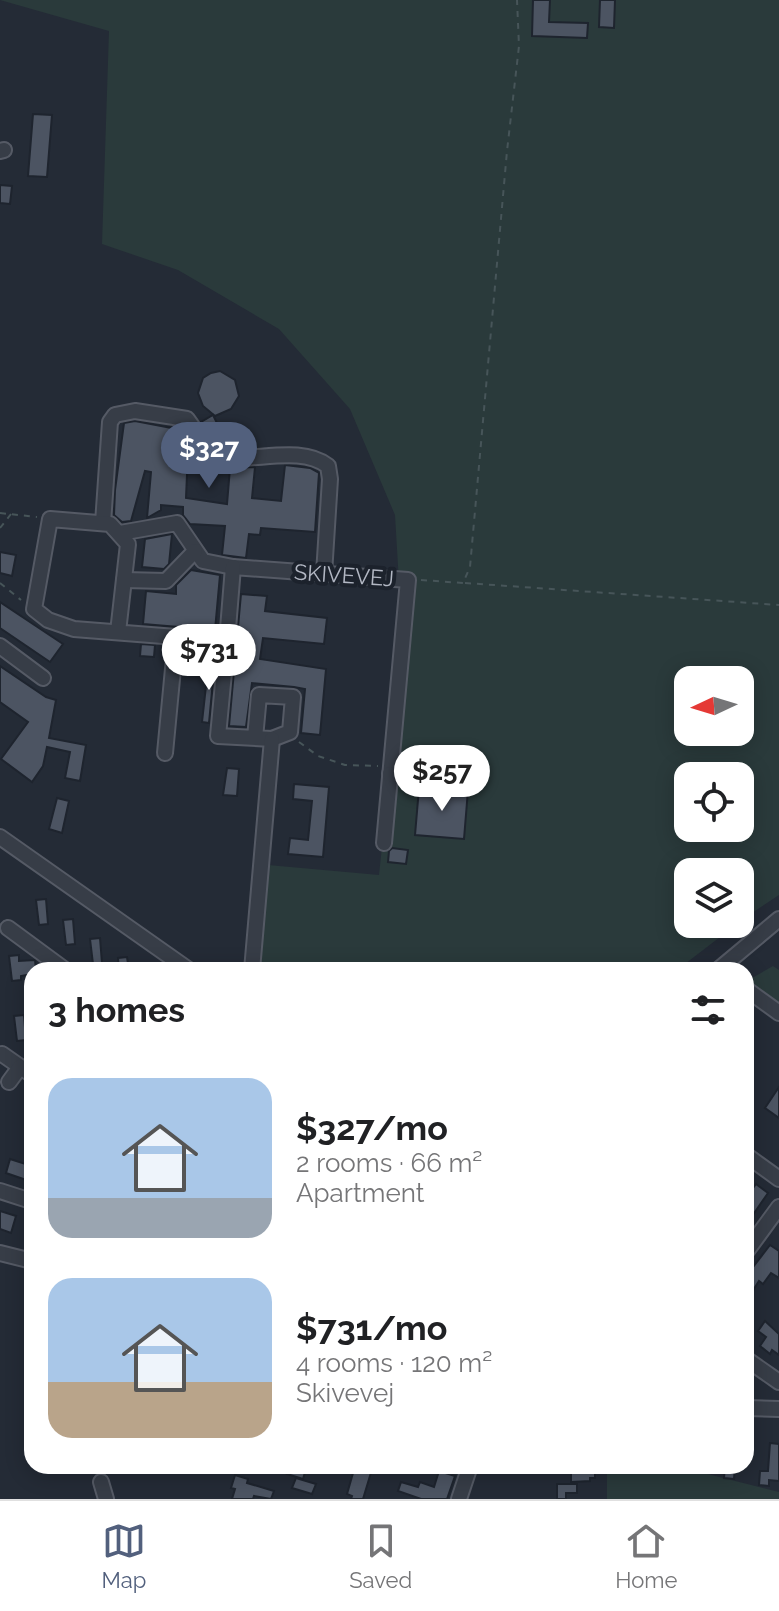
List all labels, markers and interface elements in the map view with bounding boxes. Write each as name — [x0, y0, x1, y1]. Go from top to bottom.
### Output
pin: $327 — [162, 422, 256, 490]
text: $327 — [179, 433, 239, 463]
street label: SKIVEVEJ — [293, 559, 395, 591]
pin: $731 — [162, 624, 256, 692]
text: $731 — [180, 635, 238, 665]
north arrow — [674, 666, 754, 746]
map controls — [674, 666, 754, 938]
pin: $257 — [395, 745, 489, 813]
text: $257 — [412, 756, 472, 786]
button: locate — [674, 762, 754, 842]
button: layers — [674, 858, 754, 938]
icon: filters — [686, 988, 730, 1032]
text: 3 homes — [48, 990, 185, 1030]
text: $327/mo — [296, 1108, 448, 1148]
icon: home — [112, 1110, 208, 1206]
text: 2 rooms · 66 m² — [296, 1148, 482, 1178]
text: Apartment — [296, 1178, 425, 1208]
text: $731/mo — [296, 1308, 447, 1348]
icon: home — [112, 1310, 208, 1406]
text: 4 rooms · 120 m² — [296, 1348, 492, 1378]
text: Skivevej — [296, 1378, 394, 1408]
tab: Map — [102, 1519, 146, 1593]
tab: Saved — [349, 1519, 412, 1593]
tab: Home — [615, 1519, 677, 1593]

